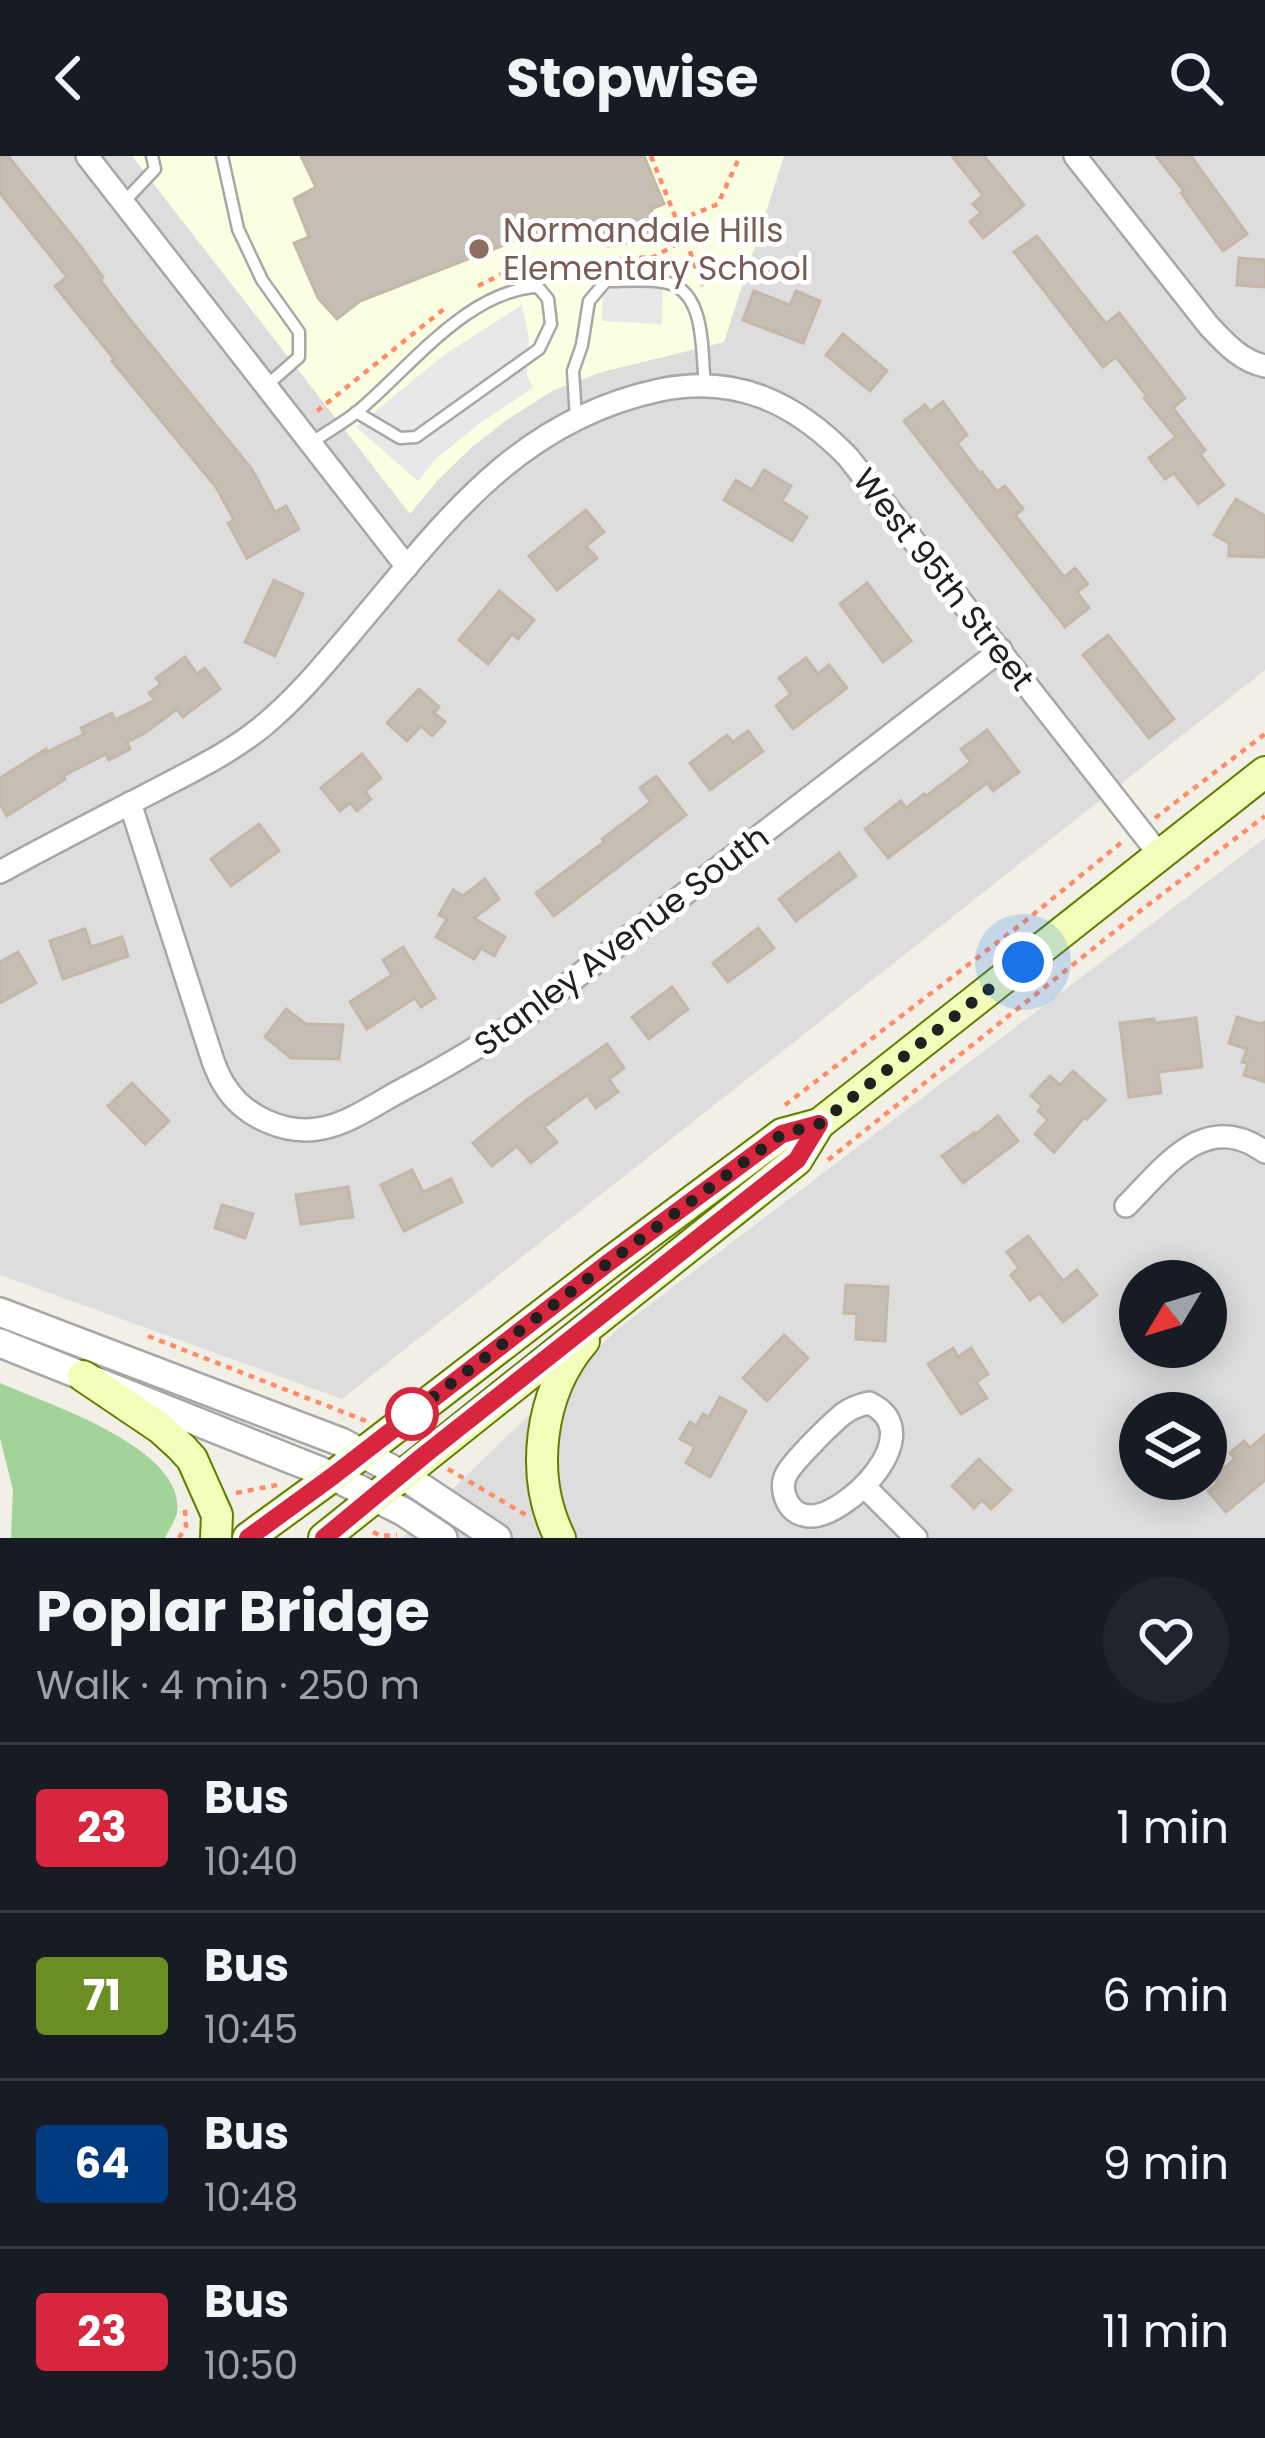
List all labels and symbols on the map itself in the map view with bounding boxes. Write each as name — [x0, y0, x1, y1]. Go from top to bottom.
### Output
place label: Normandale Hills Elementary School — [503, 207, 809, 292]
marker: Normandale Hills Elementary School — [466, 236, 492, 262]
street label: West 95th Street — [842, 458, 1045, 700]
street label: Stanley Avenue South — [464, 814, 778, 1067]
your location — [993, 932, 1053, 992]
north arrow — [1119, 1260, 1227, 1368]
unlabelled marker — [387, 1389, 437, 1439]

